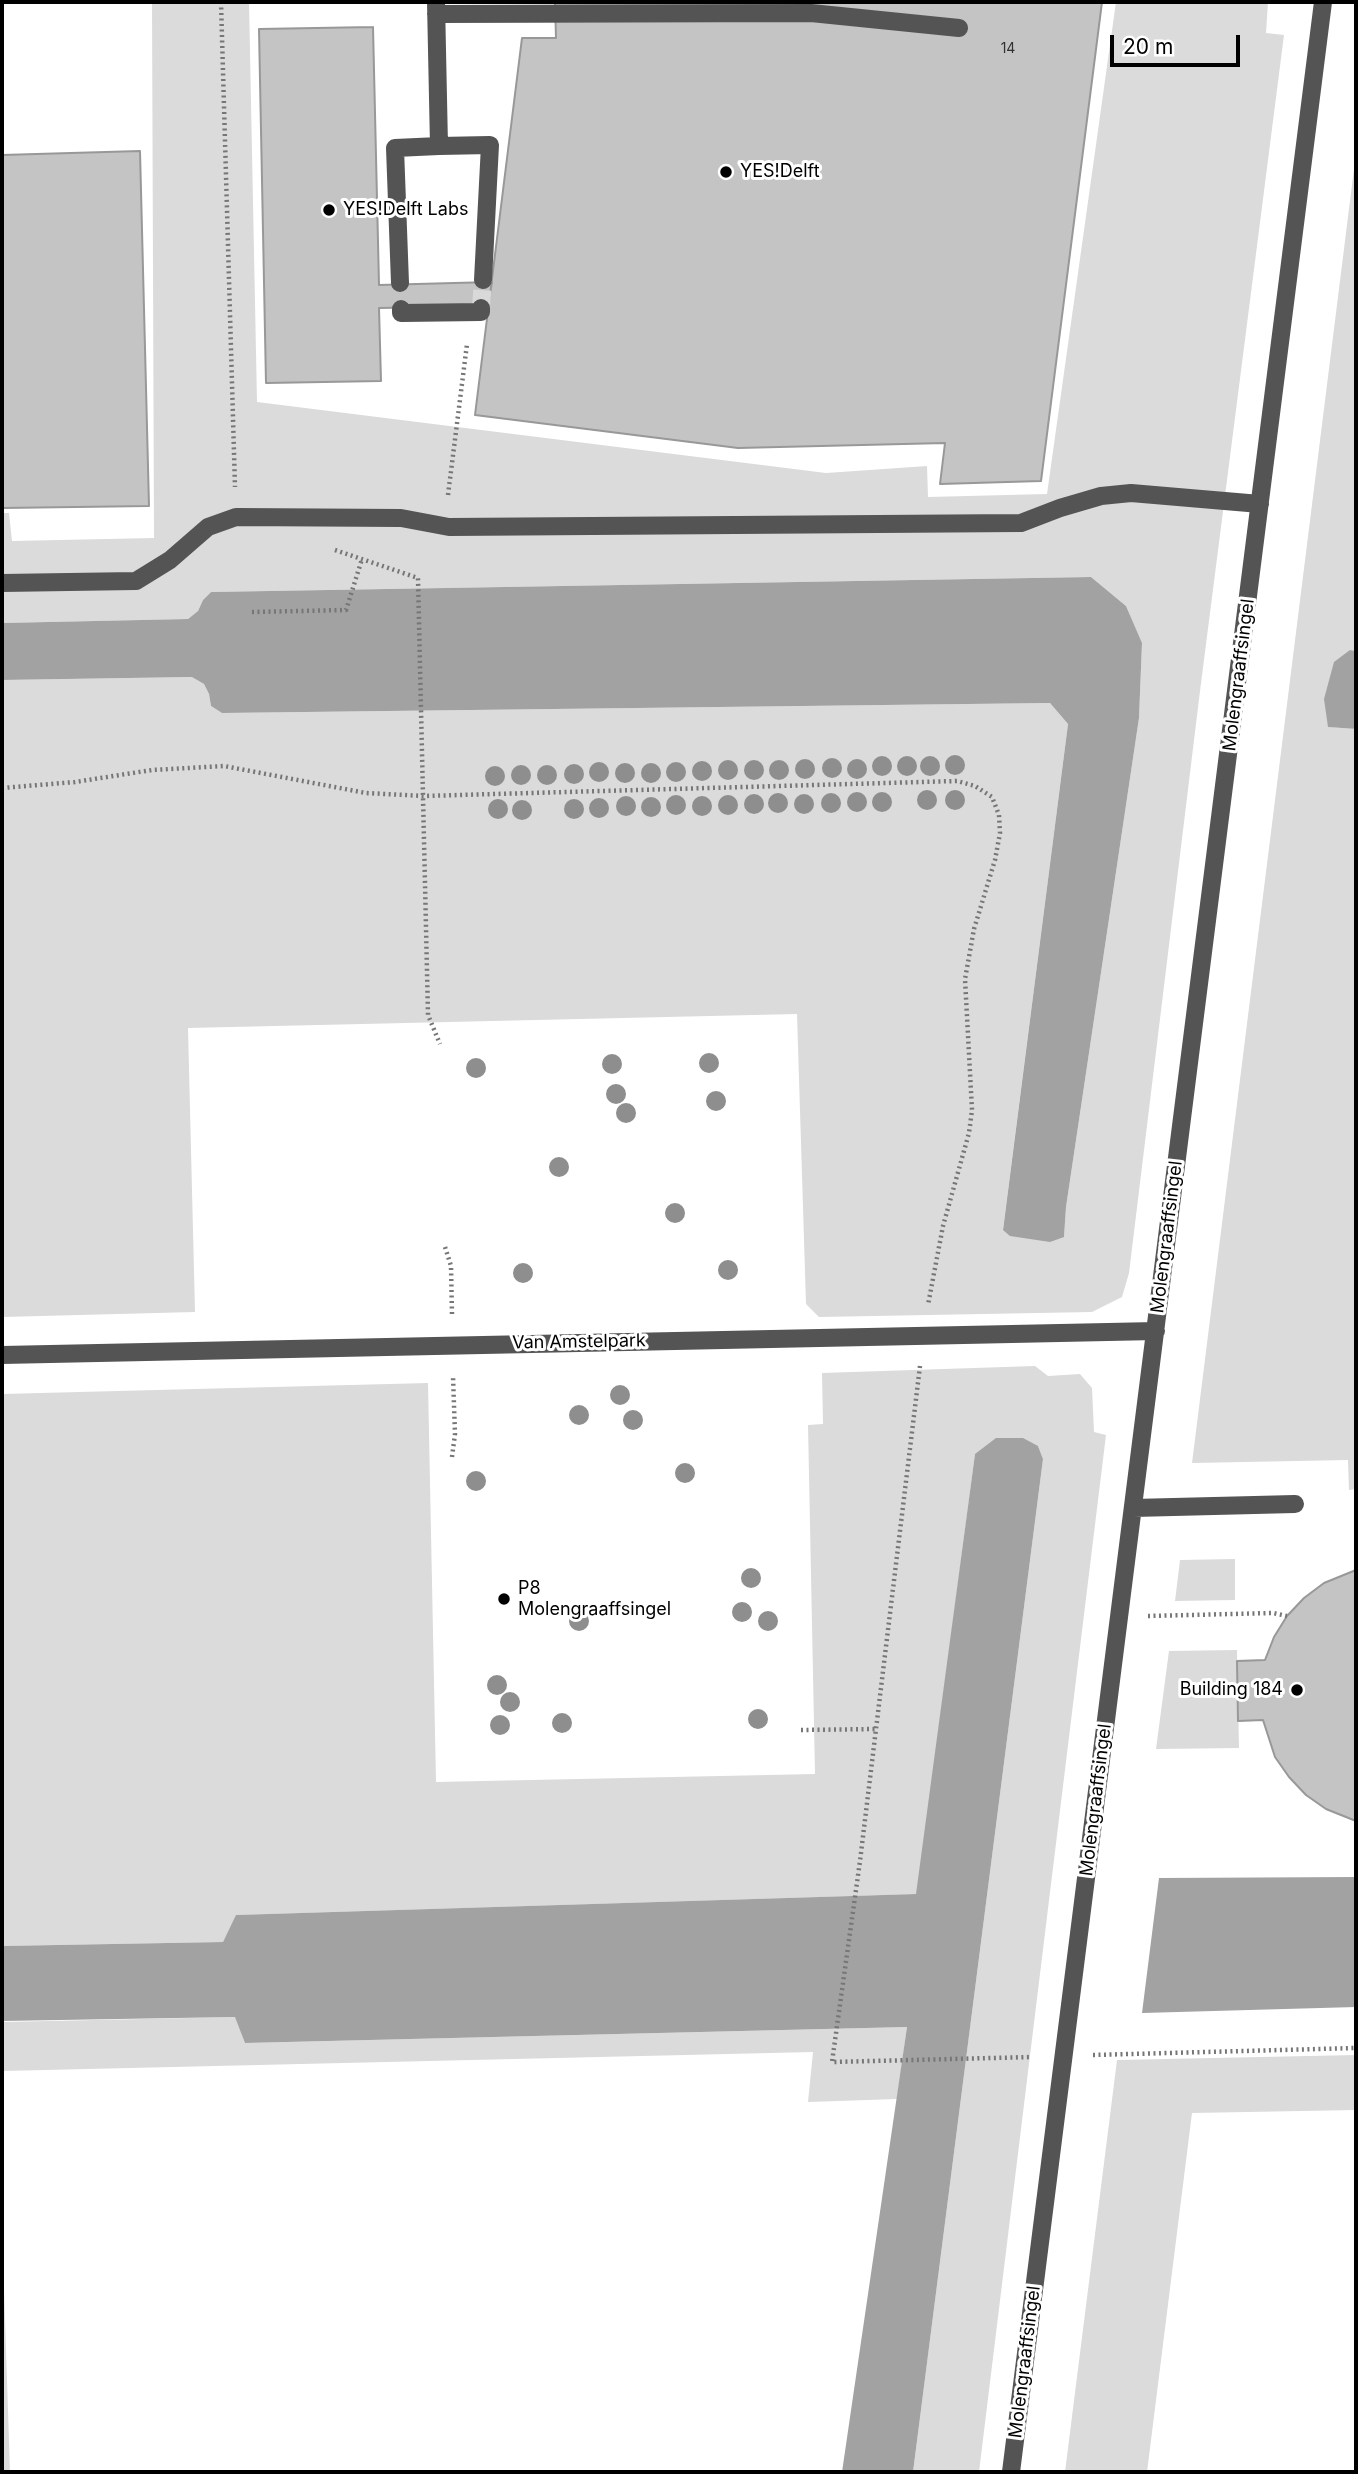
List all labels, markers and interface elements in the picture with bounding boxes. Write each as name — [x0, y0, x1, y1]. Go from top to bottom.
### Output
scale bar — [1113, 21, 1242, 65]
text: 20 m — [1123, 34, 1173, 59]
house number: 14 — [1001, 41, 1015, 57]
place label: YES!Delft — [740, 161, 820, 183]
marker: YES!Delft — [718, 164, 734, 180]
place label: YES!Delft Labs — [343, 199, 468, 221]
marker: YES!Delft Labs — [321, 202, 337, 218]
street label: Molengraaffsingel — [1219, 598, 1259, 752]
street label: Molengraaffsingel — [1147, 1160, 1187, 1314]
street label: Van Amstelpark — [512, 1330, 646, 1354]
place label: P8 Molengraaffsingel — [518, 1578, 671, 1620]
marker: P8 Molengraaffsingel — [496, 1591, 512, 1607]
place label: Building 184 — [1180, 1679, 1283, 1701]
marker: Building 184 — [1289, 1682, 1305, 1698]
street label: Molengraaffsingel — [1076, 1723, 1116, 1877]
street label: Molengraaffsingel — [1005, 2285, 1045, 2439]

